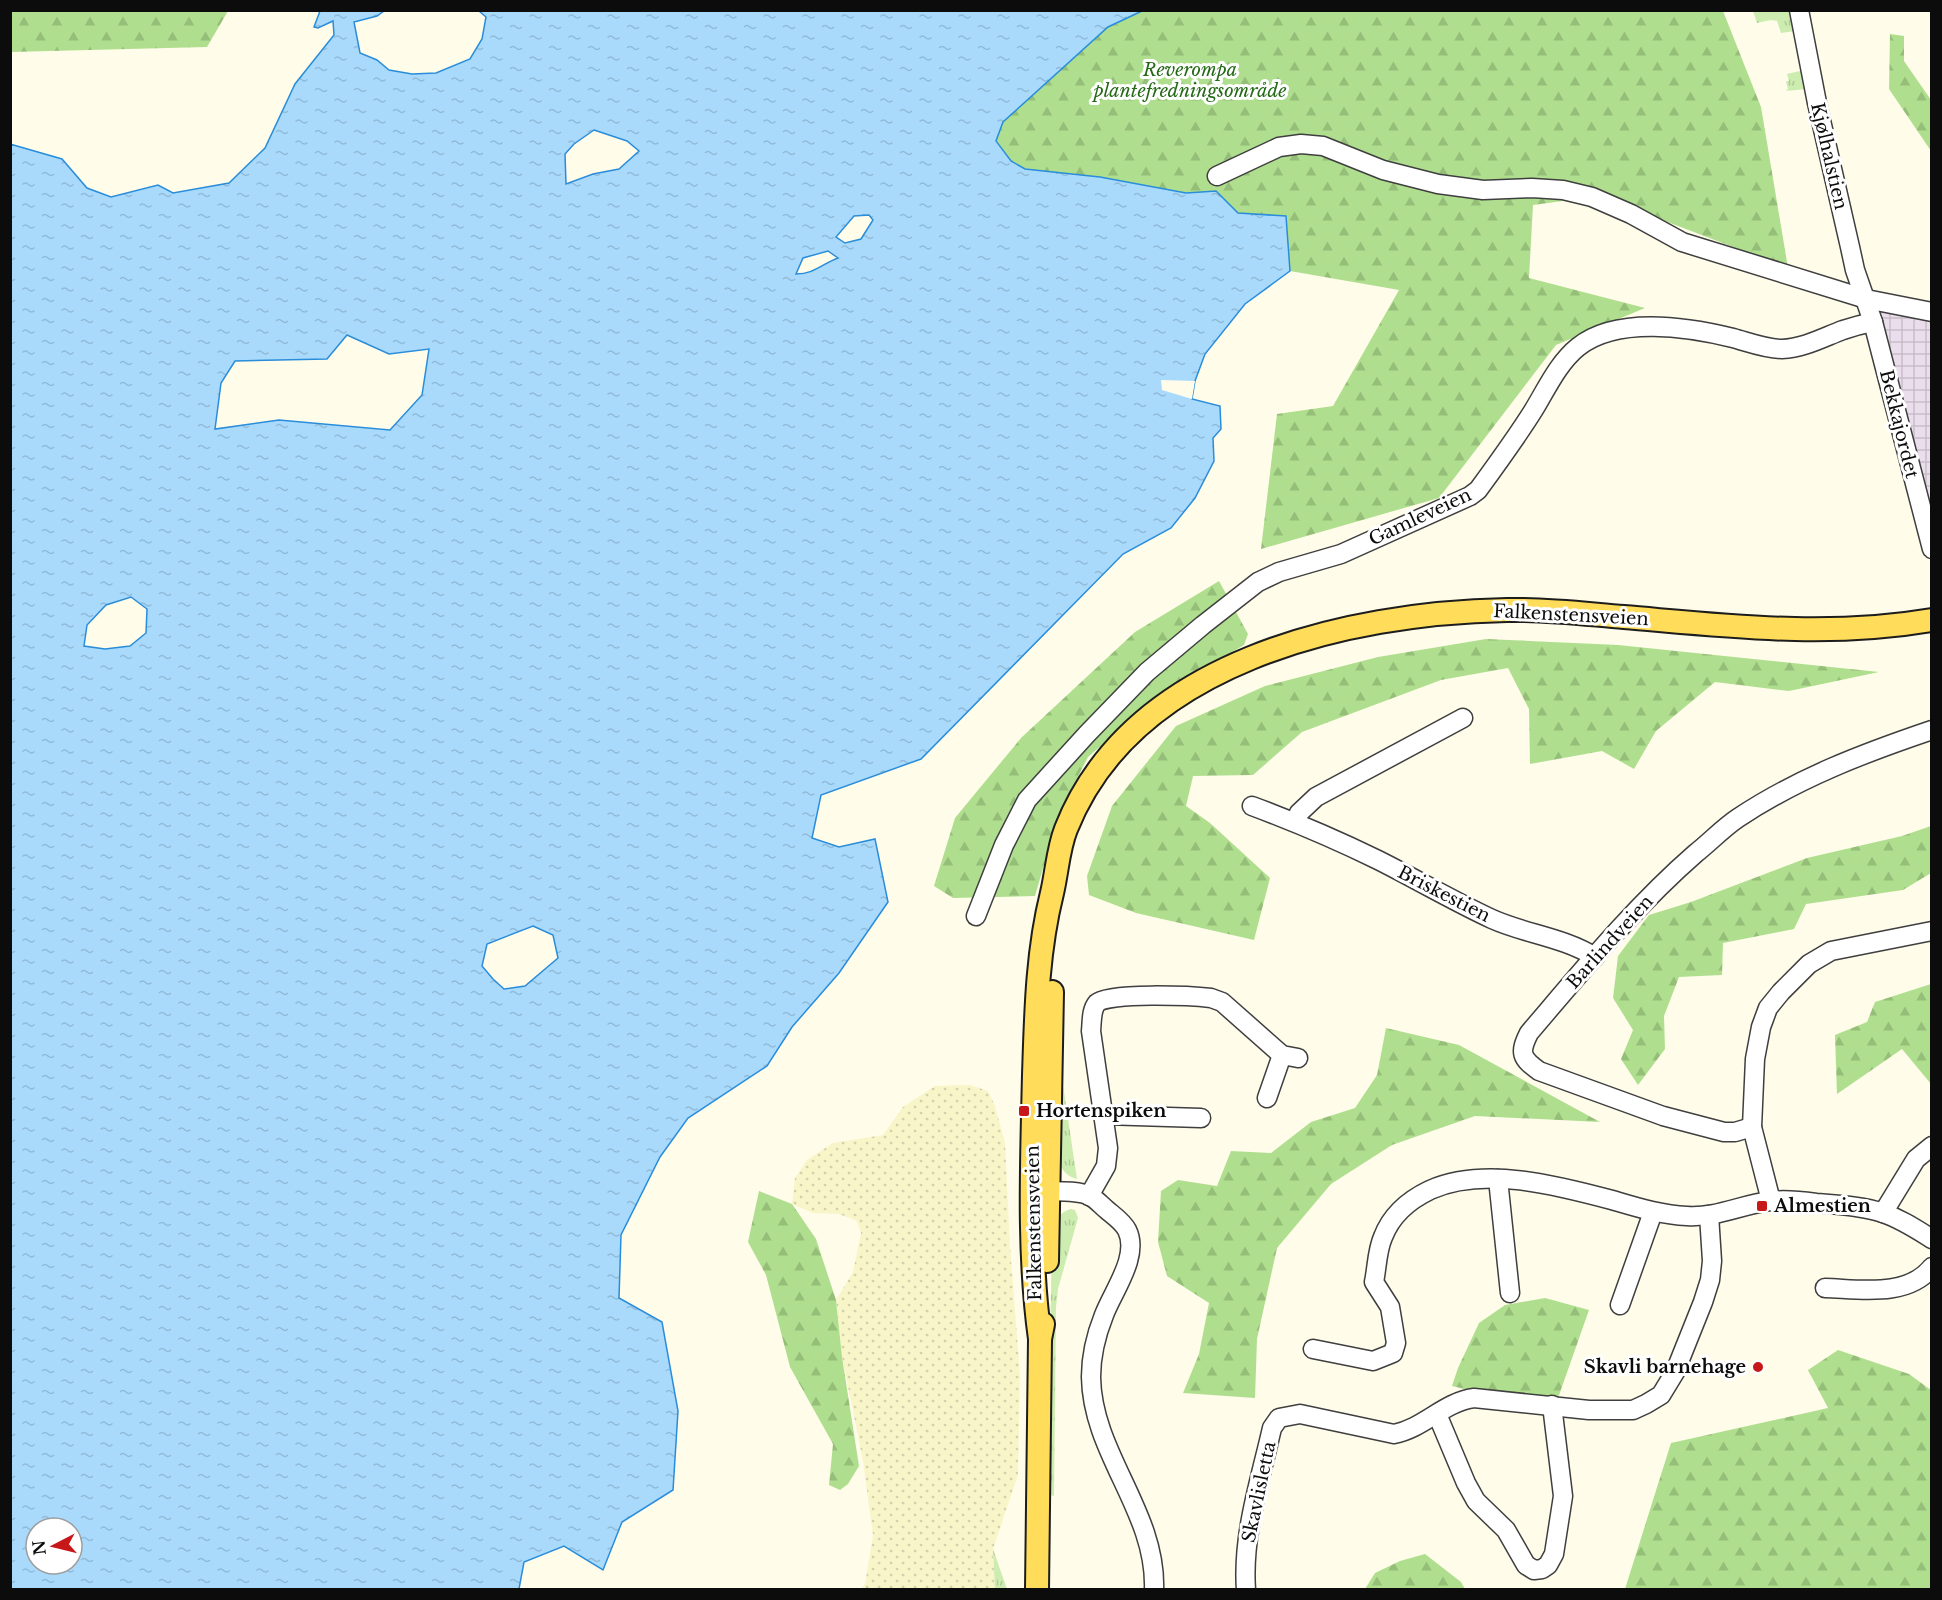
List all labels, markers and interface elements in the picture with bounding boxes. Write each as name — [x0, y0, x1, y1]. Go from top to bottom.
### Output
park label: Reverompa plantefredningsområde — [1092, 59, 1286, 102]
street label: Kjølhalstien — [1806, 100, 1852, 212]
street label: Bekkajordet — [1875, 367, 1923, 481]
street label: Gamleveien — [1365, 484, 1475, 550]
street label: Falkenstensveien — [1493, 600, 1649, 630]
street label: Briskestien — [1394, 861, 1494, 927]
street label: Barlindveien — [1562, 891, 1658, 993]
place label: Hortenspiken — [1036, 1100, 1166, 1122]
marker: Hortenspiken — [1017, 1104, 1031, 1118]
street label: Falkenstensveien — [1022, 1145, 1046, 1301]
place label: Almestien — [1773, 1195, 1871, 1217]
marker: Almestien — [1755, 1199, 1769, 1213]
place label: Skavli barnehage — [1584, 1356, 1746, 1378]
marker: Skavli barnehage — [1751, 1360, 1765, 1374]
street label: Skavlisletta — [1238, 1439, 1280, 1545]
north arrow — [24, 1516, 84, 1576]
text: N — [28, 1539, 50, 1557]

